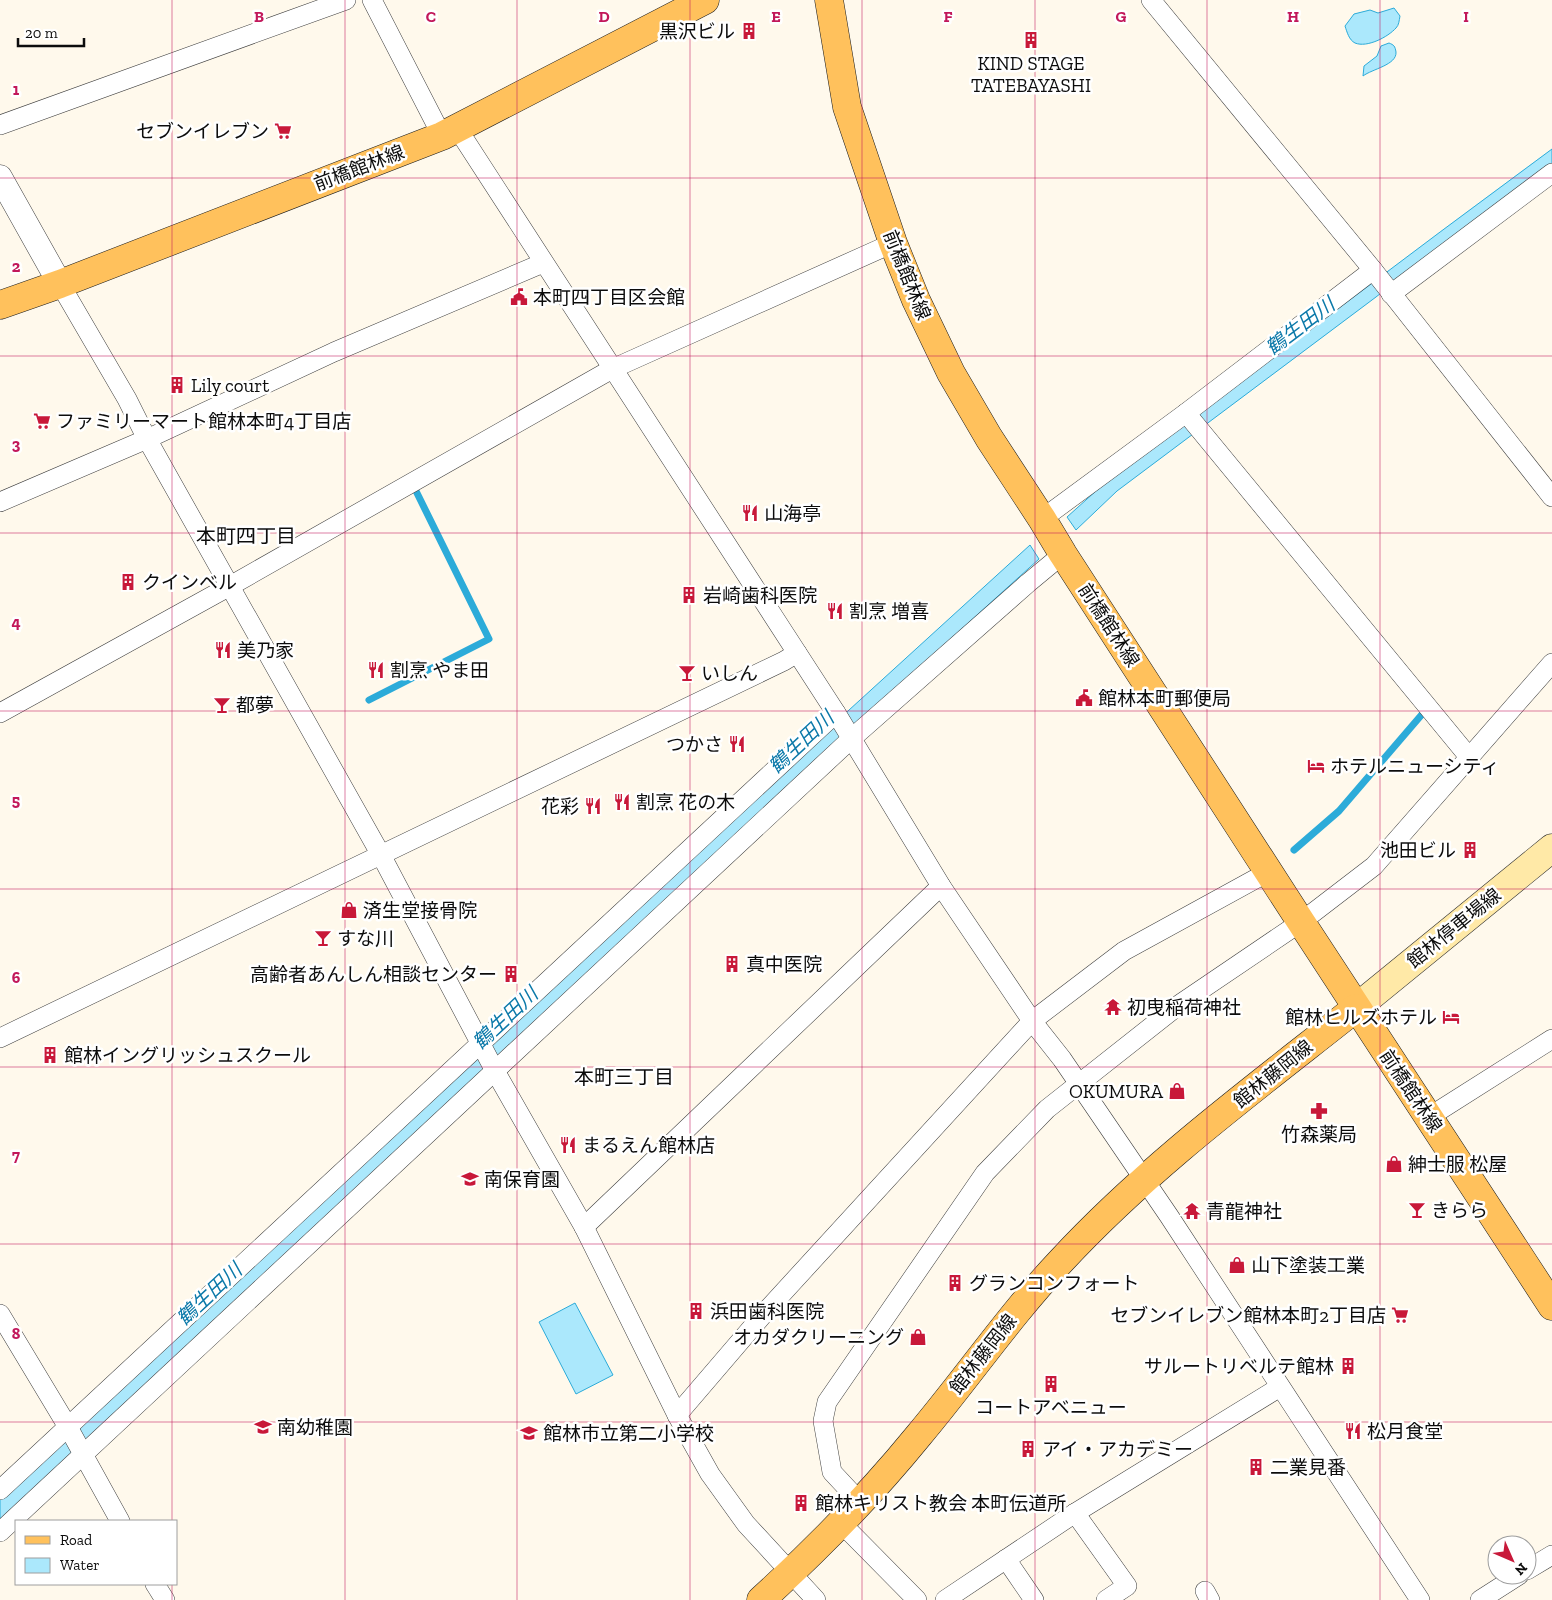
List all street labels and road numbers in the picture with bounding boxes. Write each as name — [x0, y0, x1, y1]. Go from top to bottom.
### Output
street label: 前橋館林線 — [311, 140, 407, 196]
street label: 前橋館林線 — [879, 227, 935, 323]
street label: 前橋館林線 — [1073, 579, 1145, 671]
street label: 館林停車場線 — [1402, 883, 1506, 973]
street label: 館林藤岡線 — [1229, 1035, 1317, 1113]
street label: 前橋館林線 — [1375, 1045, 1447, 1137]
street label: 館林藤岡線 — [945, 1309, 1021, 1399]

